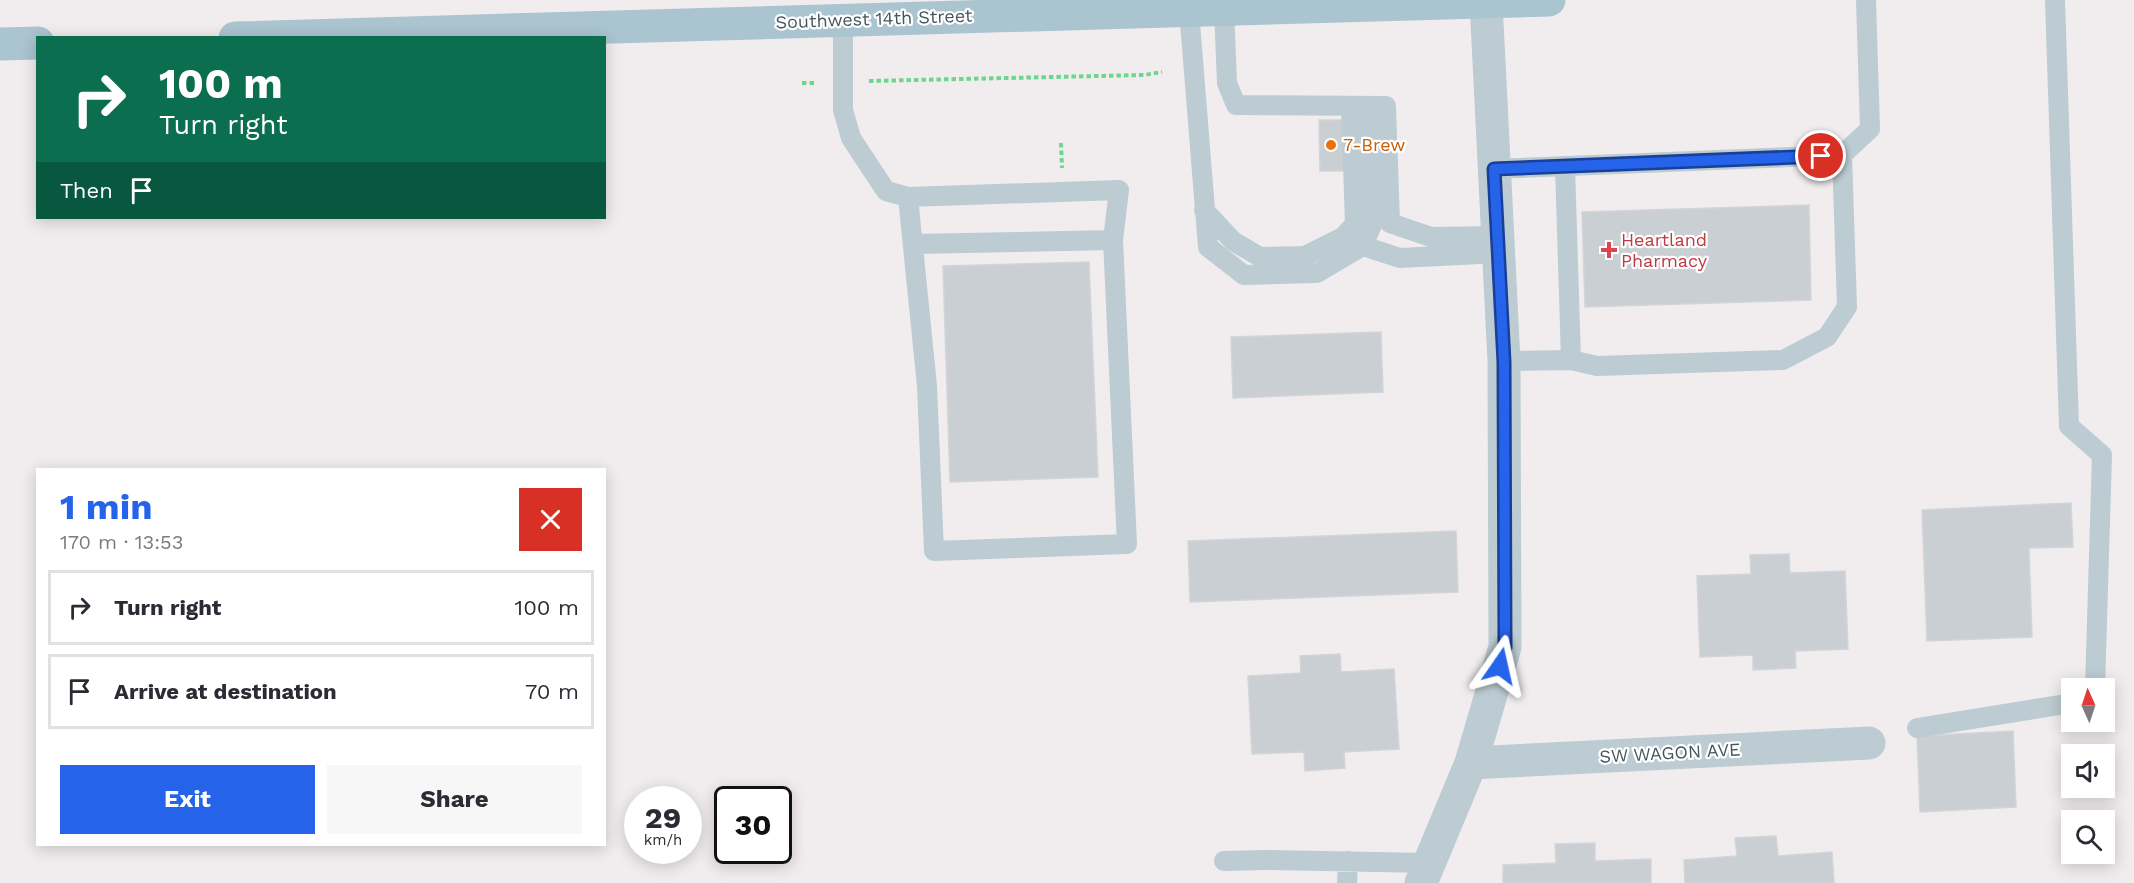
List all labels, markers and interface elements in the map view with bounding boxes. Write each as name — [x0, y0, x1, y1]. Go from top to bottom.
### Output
street label: Southwest 14th Street — [775, 5, 973, 32]
text: 100 m — [159, 59, 283, 108]
icon: right — [60, 60, 138, 138]
text: Turn right — [159, 109, 288, 141]
pin — [1795, 130, 1846, 181]
place label: 7-Brew — [1343, 134, 1405, 155]
marker: 7-Brew — [1324, 138, 1338, 152]
icon: arrive — [1804, 139, 1837, 172]
icon: arrive — [125, 174, 158, 207]
text: Then — [60, 178, 113, 203]
place label: Heartland Pharmacy — [1621, 229, 1708, 271]
marker: Heartland Pharmacy — [1602, 243, 1616, 257]
text: 1 min — [60, 486, 152, 528]
button: close — [519, 488, 582, 551]
text: 170 m · 13:53 — [60, 530, 183, 554]
icon: right — [63, 591, 96, 624]
text: Turn right — [114, 595, 221, 620]
text: 100 m — [515, 595, 579, 620]
position arrow — [1468, 634, 1532, 698]
icon: arrive — [63, 675, 96, 708]
north arrow — [2061, 678, 2115, 732]
map controls — [2061, 678, 2115, 864]
text: Arrive at destination — [114, 679, 337, 704]
text: 70 m — [525, 679, 579, 704]
street label: SW WAGON AVE — [1599, 738, 1741, 767]
button: sound — [2061, 744, 2115, 798]
button: Exit — [60, 765, 315, 834]
button: Share — [327, 765, 582, 834]
speed limit sign: 30 — [714, 786, 792, 864]
text: 29 — [645, 800, 681, 835]
button: search — [2061, 810, 2115, 864]
text: km/h — [644, 831, 682, 849]

